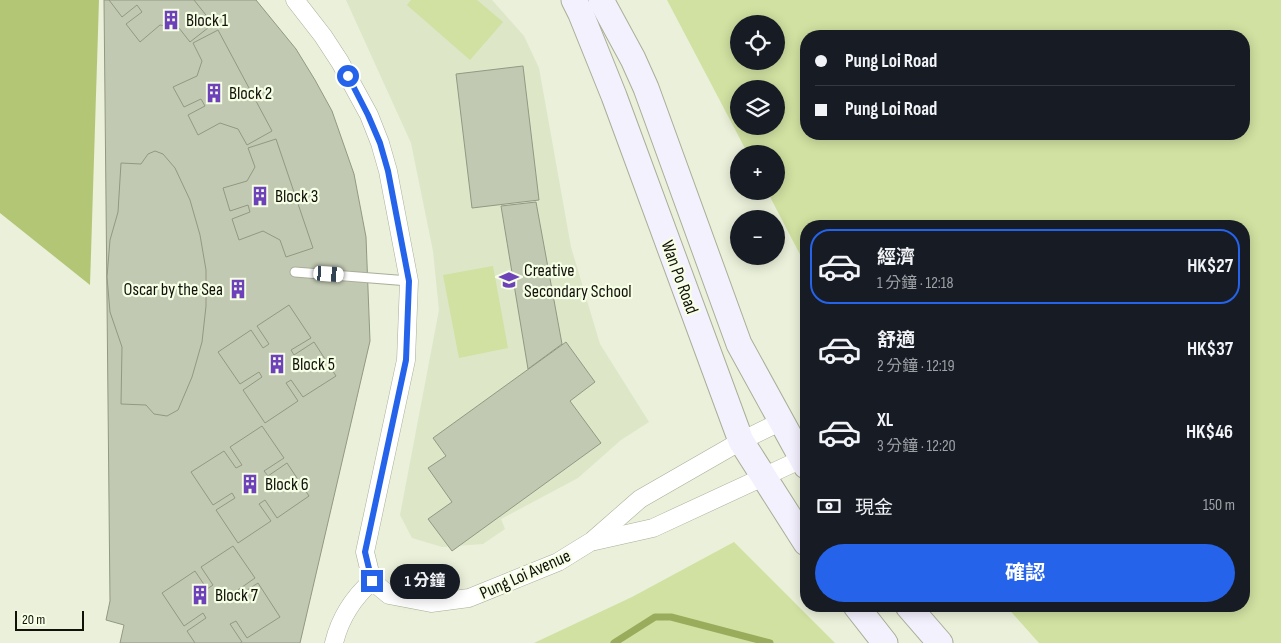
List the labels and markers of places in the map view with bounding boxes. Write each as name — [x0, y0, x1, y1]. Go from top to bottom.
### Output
building icon: Block 1 — [160, 9, 182, 31]
place label: Block 1 — [186, 10, 229, 31]
building icon: Block 2 — [203, 82, 225, 104]
place label: Block 2 — [229, 83, 272, 104]
building icon: Block 3 — [249, 185, 271, 207]
place label: Block 3 — [275, 186, 318, 207]
place label: Creative Secondary School — [524, 260, 632, 302]
school or university icon: Creative Secondary School — [498, 269, 520, 291]
building icon: Oscar by the Sea — [227, 278, 249, 300]
place label: Oscar by the Sea — [124, 279, 223, 300]
building icon: Block 5 — [266, 353, 288, 375]
place label: Block 5 — [292, 354, 335, 375]
building icon: Block 6 — [239, 473, 261, 495]
place label: Block 6 — [265, 474, 309, 495]
building icon: Block 7 — [189, 584, 211, 606]
place label: Block 7 — [215, 585, 259, 606]

